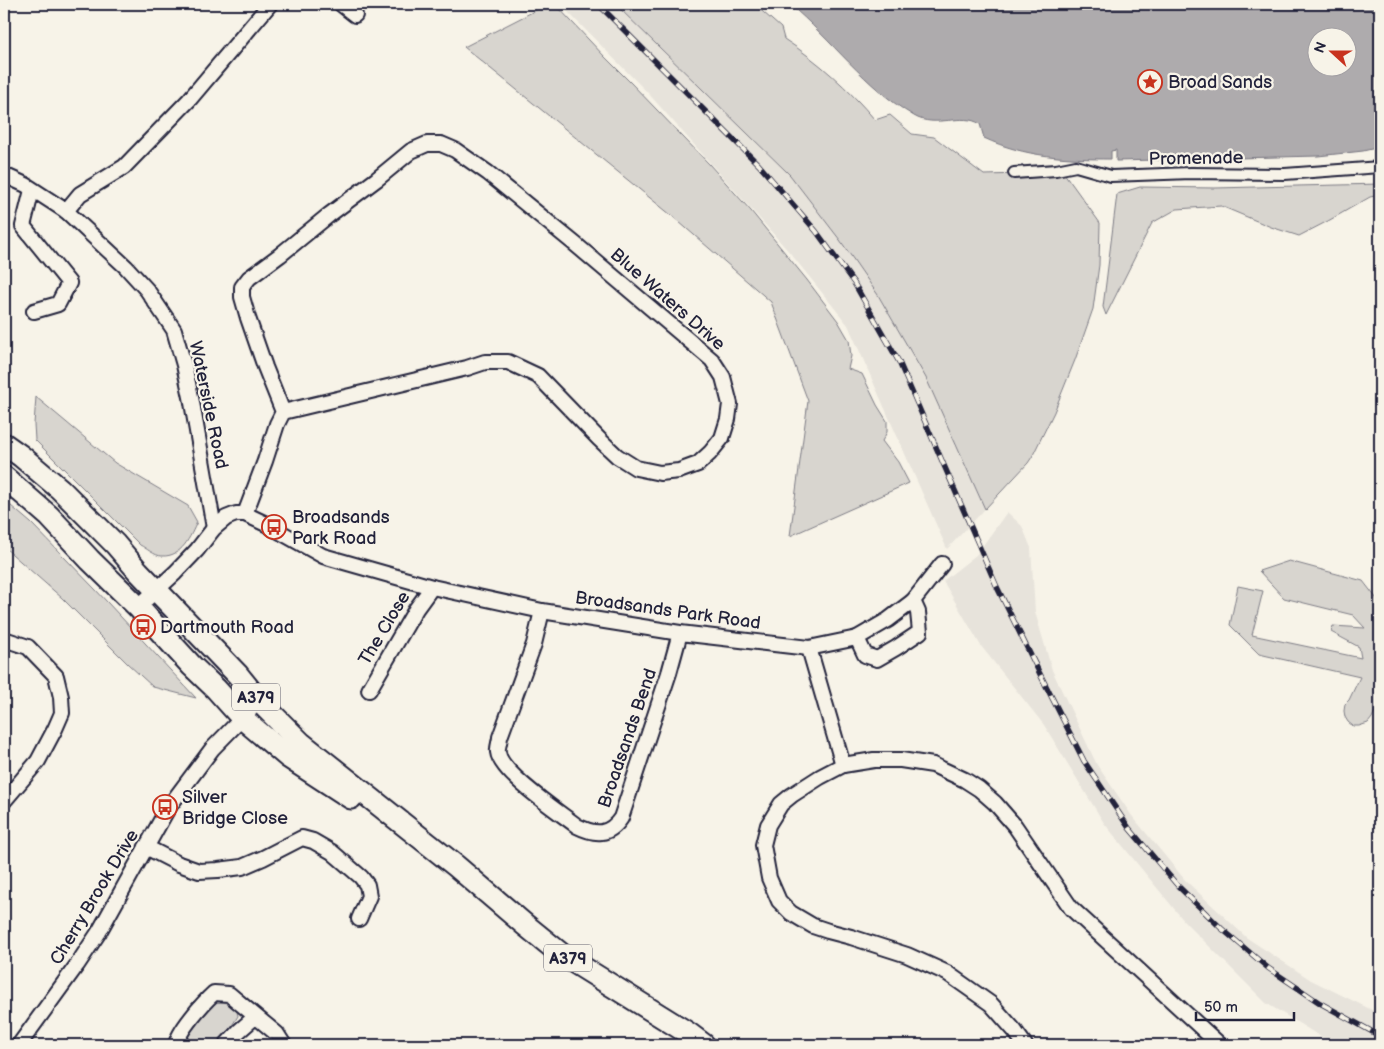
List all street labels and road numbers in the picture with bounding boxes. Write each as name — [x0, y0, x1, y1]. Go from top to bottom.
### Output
street label: Promenade — [1149, 147, 1244, 170]
street label: Blue Waters Drive — [606, 244, 730, 355]
street label: Waterside Road — [185, 339, 232, 471]
street label: The Close — [354, 587, 415, 669]
street label: Broadsands Park Road — [574, 587, 762, 634]
street label: Broadsands Bend — [594, 666, 661, 811]
road number: A379 — [232, 684, 280, 710]
street label: Cherry Brook Drive — [46, 826, 143, 969]
road number: A379 — [544, 944, 592, 971]

